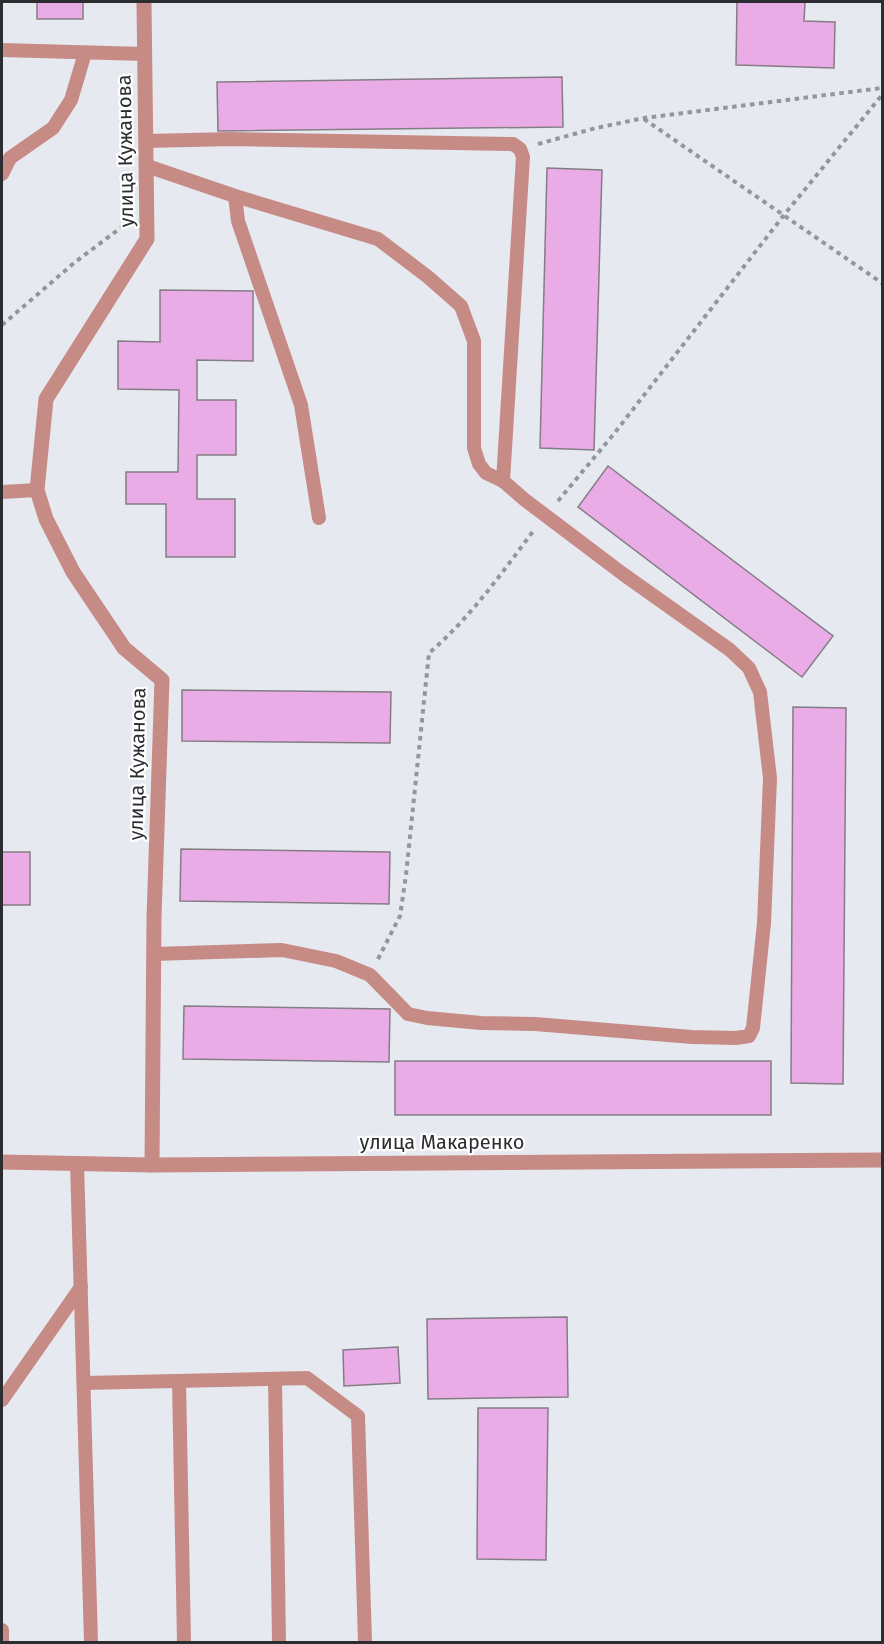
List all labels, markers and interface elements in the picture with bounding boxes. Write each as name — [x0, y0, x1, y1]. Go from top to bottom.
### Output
street label: улица Кужанова — [112, 74, 138, 228]
street label: улица Кужанова — [124, 687, 150, 841]
street label: улица Макаренко — [360, 1130, 524, 1154]

